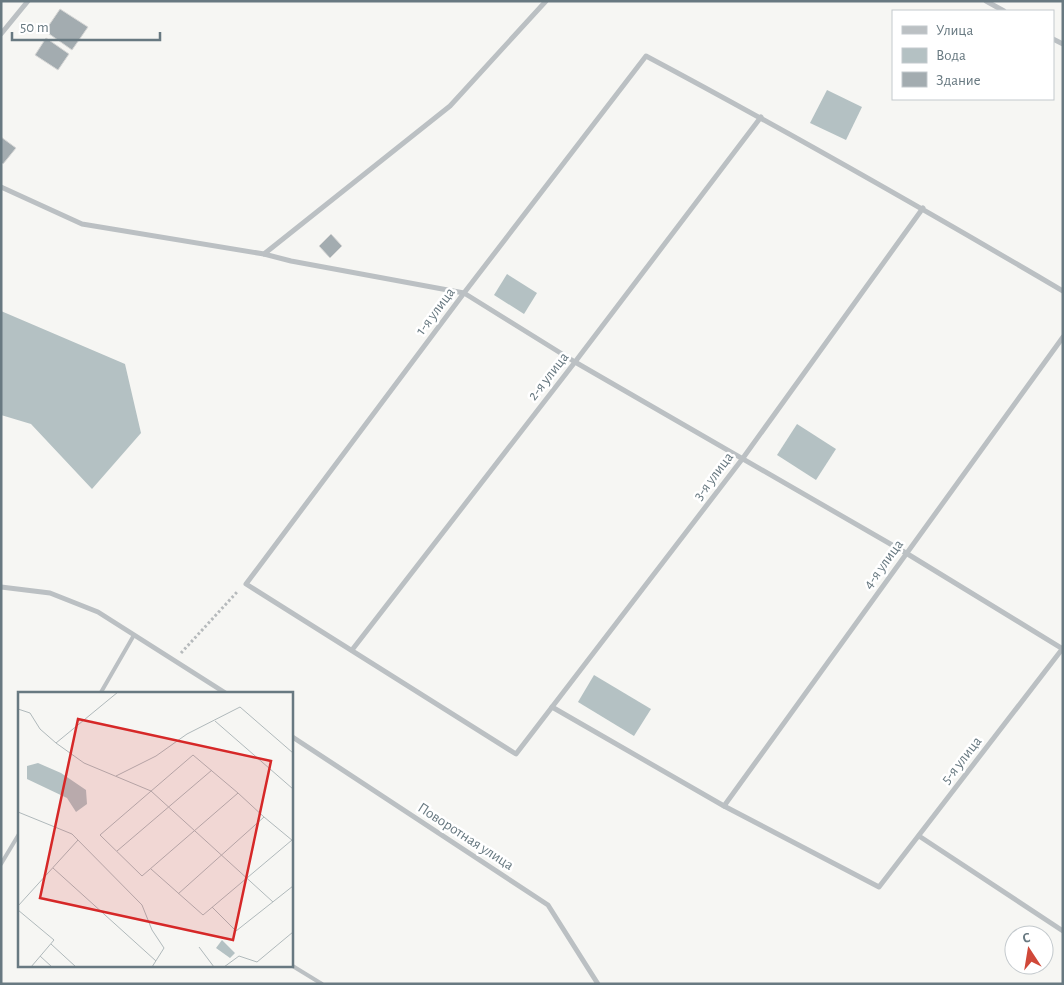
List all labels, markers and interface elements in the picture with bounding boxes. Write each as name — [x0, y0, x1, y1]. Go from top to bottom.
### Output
scale bar — [12, 10, 160, 42]
legend — [892, 10, 1054, 100]
text: 50 m — [20, 20, 49, 35]
text: Улица — [936, 23, 973, 38]
text: Вода — [936, 48, 966, 63]
text: Здание — [936, 73, 981, 88]
street label: 1-я улица — [413, 285, 458, 338]
street label: 2-я улица — [525, 349, 572, 403]
street label: 3-я улица — [691, 449, 736, 503]
street label: 4-я улица — [861, 537, 906, 592]
inset map — [18, 692, 292, 968]
street label: 5-я улица — [938, 734, 985, 787]
street label: Поворотная улица — [415, 800, 516, 873]
north arrow — [1004, 925, 1054, 975]
text: С — [1021, 931, 1032, 946]

